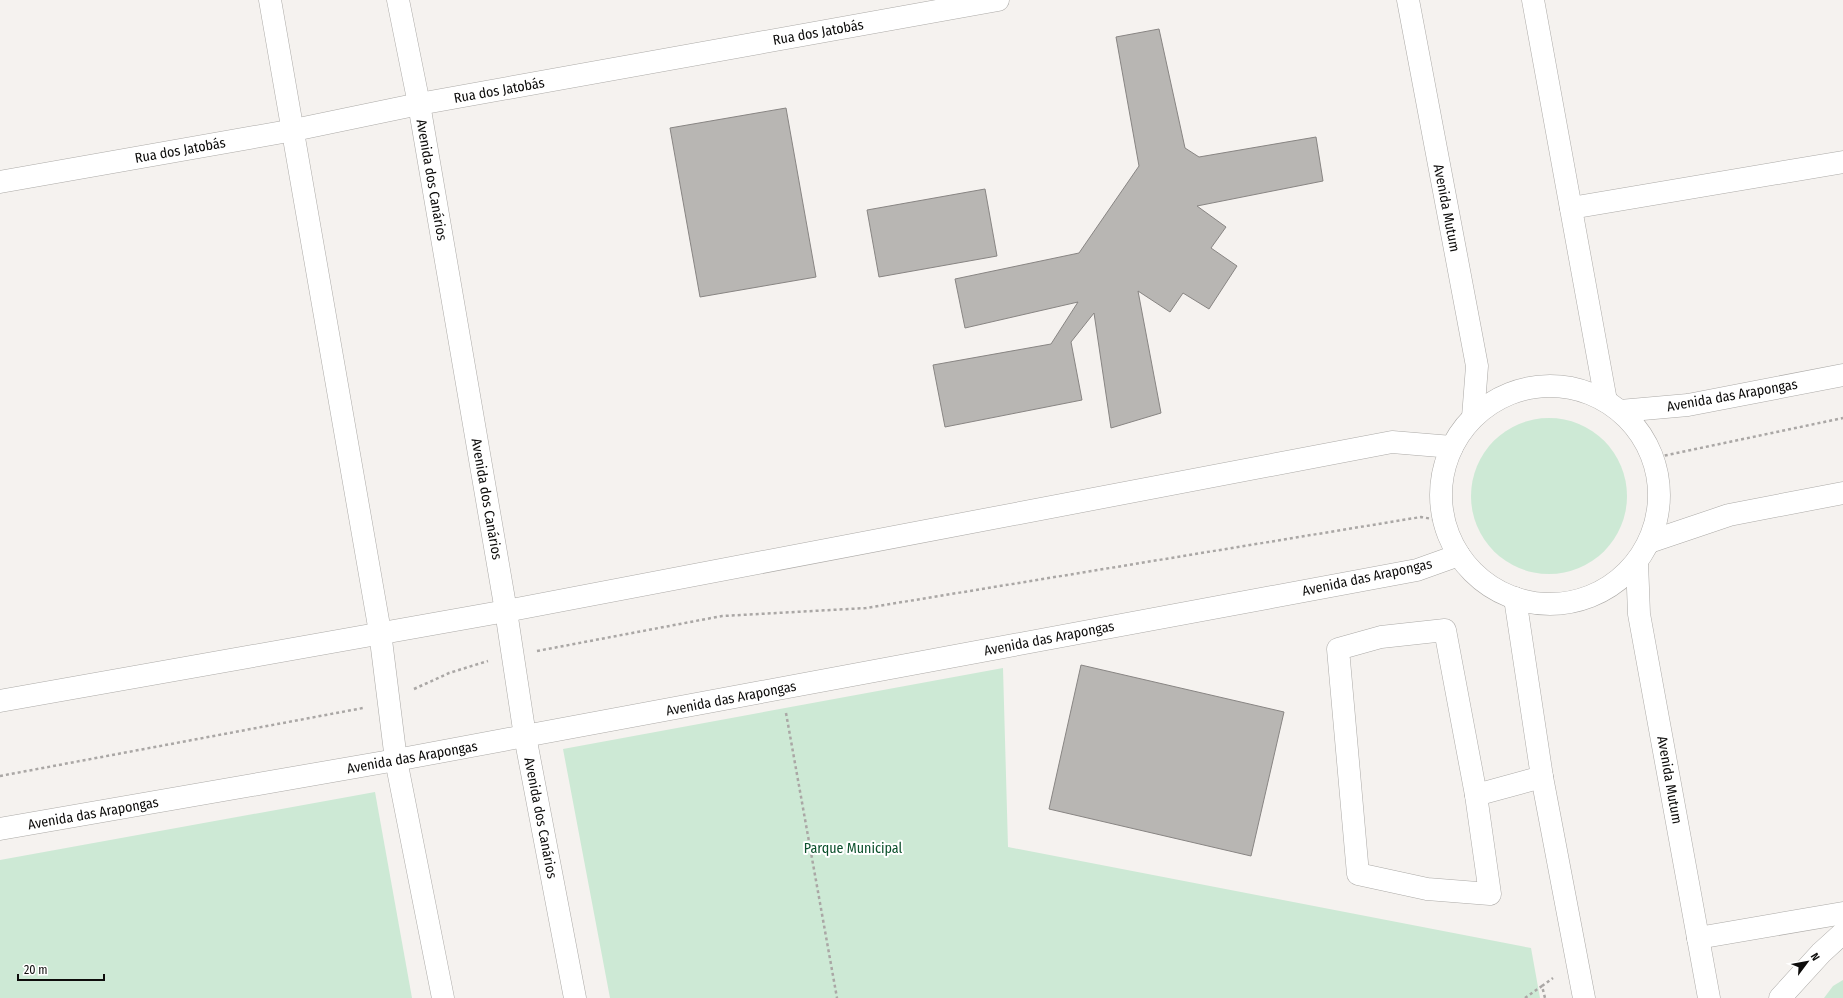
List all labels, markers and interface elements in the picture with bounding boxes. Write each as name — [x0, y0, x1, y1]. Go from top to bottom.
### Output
street label: Rua dos Jatobás — [771, 16, 865, 49]
street label: Rua dos Jatobás — [452, 74, 546, 107]
street label: Avenida dos Canários — [412, 118, 451, 242]
street label: Rua dos Jatobás — [133, 134, 227, 167]
street label: Avenida Mutum — [1430, 163, 1463, 253]
street label: Avenida das Arapongas — [1665, 376, 1799, 415]
street label: Avenida dos Canários — [467, 437, 506, 561]
street label: Avenida das Arapongas — [1301, 555, 1434, 600]
street label: Avenida das Arapongas — [982, 618, 1116, 659]
street label: Avenida das Arapongas — [664, 678, 798, 719]
street label: Avenida Mutum — [1653, 735, 1686, 825]
street label: Avenida das Arapongas — [345, 738, 479, 777]
street label: Avenida dos Canários — [520, 756, 561, 880]
street label: Avenida das Arapongas — [26, 794, 160, 833]
park label: Parque Municipal — [804, 840, 903, 857]
north arrow — [1787, 942, 1827, 982]
text: N — [1808, 951, 1822, 963]
scale bar — [18, 956, 104, 982]
text: 20 m — [24, 963, 48, 977]

